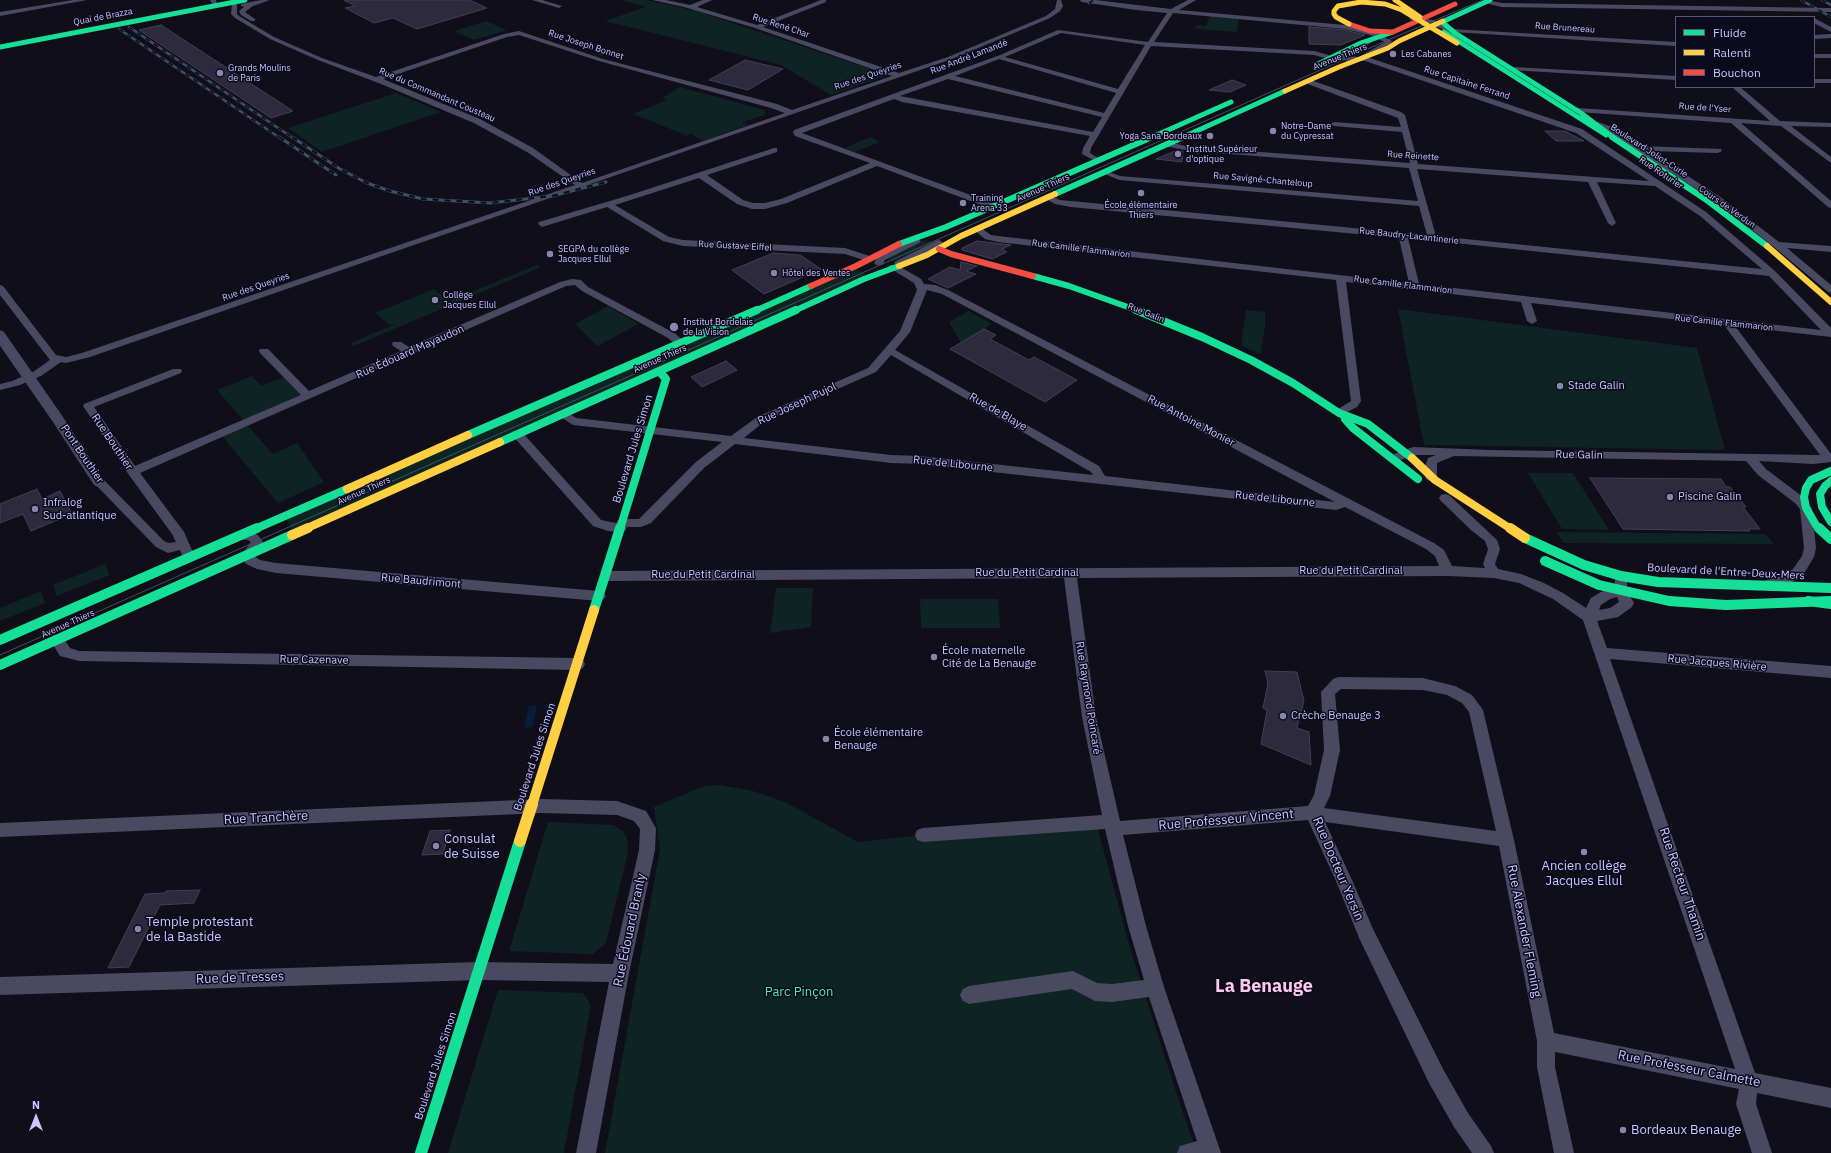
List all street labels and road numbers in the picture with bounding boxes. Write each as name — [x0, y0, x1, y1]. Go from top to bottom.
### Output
street label: Quai de Brazza — [72, 6, 134, 28]
street label: Rue René Char — [751, 12, 811, 40]
street label: Rue Brunereau — [1534, 21, 1596, 35]
street label: Rue Joseph Bonnet — [547, 28, 625, 62]
street label: Rue André Lamandé — [929, 37, 1009, 77]
street label: Avenue Thiers — [1311, 41, 1369, 73]
street label: Rue des Queyries — [833, 59, 903, 93]
street label: Rue Capitaine Ferrand — [1423, 64, 1511, 102]
street label: Rue du Commandant Cousteau — [377, 66, 497, 124]
street label: Rue de l'Yser — [1678, 101, 1732, 115]
street label: Boulevard Joliot-Curie — [1608, 122, 1690, 180]
street label: Rue Reinette — [1387, 149, 1439, 163]
street label: Rue Roturier — [1637, 154, 1685, 192]
street label: Rue des Queyries — [527, 165, 597, 199]
street label: Rue Savigné-Chanteloup — [1213, 170, 1313, 190]
street label: Avenue Thiers — [1015, 171, 1071, 205]
street label: Cours de Verdun — [1697, 183, 1757, 231]
street label: Rue Baudry-Lacantinerie — [1359, 225, 1459, 247]
street label: Rue Camille Flammarion — [1031, 238, 1131, 260]
street label: Rue Gustave Eiffel — [698, 239, 772, 253]
street label: Rue des Queyries — [221, 270, 291, 304]
street label: Rue Camille Flammarion — [1353, 274, 1453, 296]
street label: Rue Galin — [1126, 301, 1166, 325]
street label: Rue Camille Flammarion — [1674, 312, 1774, 334]
street label: Rue Édouard Mayaudon — [354, 322, 466, 382]
street label: Avenue Thiers — [632, 342, 688, 376]
street label: Rue Joseph Pujol — [756, 380, 838, 428]
street label: Rue de Blaye — [967, 390, 1029, 434]
street label: Rue Antoine Monier — [1145, 392, 1237, 450]
street label: Boulevard Jules Simon — [610, 393, 656, 505]
street label: Rue Bouthier — [89, 412, 135, 472]
street label: Pont Bouthier — [58, 422, 106, 486]
street label: Rue Galin — [1555, 448, 1603, 462]
street label: Rue de Libourne — [912, 453, 994, 475]
street label: Avenue Thiers — [336, 474, 392, 508]
street label: Rue de Libourne — [1234, 488, 1316, 510]
street label: Boulevard de l'Entre-Deux-Mers — [1647, 561, 1805, 583]
street label: Rue du Petit Cardinal — [1299, 564, 1403, 578]
street label: Rue du Petit Cardinal — [975, 566, 1079, 580]
street label: Rue du Petit Cardinal — [651, 568, 755, 582]
street label: Rue Baudrimont — [380, 571, 462, 591]
street label: Avenue Thiers — [40, 607, 96, 641]
street label: Rue Raymond Poincaré — [1073, 641, 1103, 755]
street label: Rue Jacques Rivière — [1667, 652, 1767, 674]
street label: Rue Cazenave — [279, 653, 349, 667]
street label: Boulevard Jules Simon — [511, 701, 559, 813]
street label: Rue Professeur Vincent — [1158, 806, 1294, 834]
street label: Rue Tranchère — [223, 808, 309, 828]
street label: Rue Docteur Yersin — [1309, 815, 1367, 923]
street label: Rue Recteur Thamin — [1655, 826, 1709, 942]
street label: Rue Alexander Fleming — [1503, 863, 1545, 999]
street label: Rue Édouard Branly — [610, 872, 650, 988]
street label: Rue de Tresses — [196, 969, 284, 987]
street label: Boulevard Jules Simon — [412, 1010, 460, 1122]
street label: Rue Professeur Calmette — [1616, 1048, 1762, 1090]

